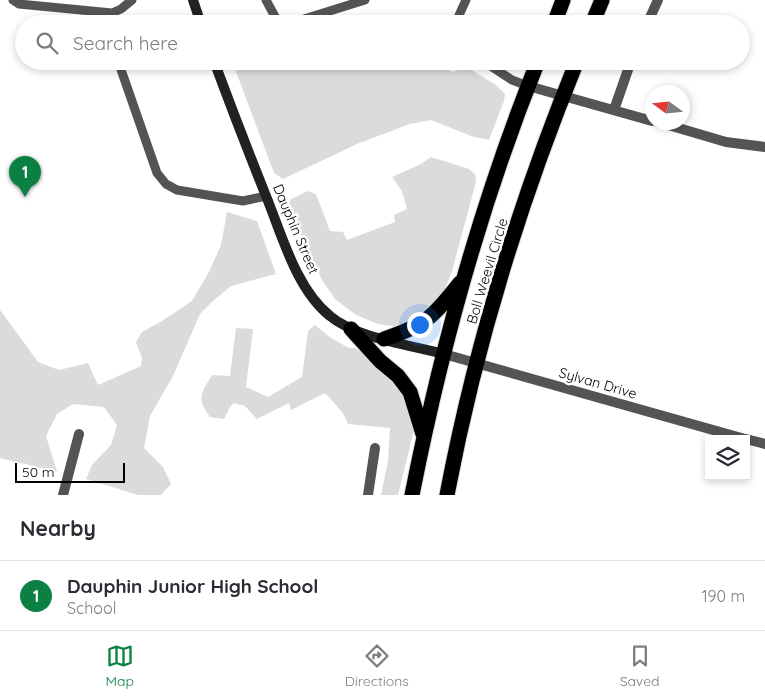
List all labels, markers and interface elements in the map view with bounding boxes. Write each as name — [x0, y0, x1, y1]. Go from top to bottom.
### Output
search box — [15, 15, 750, 70]
icon: search — [33, 29, 61, 57]
text: Search here — [73, 31, 178, 55]
north arrow — [645, 85, 690, 130]
pin: 1 — [9, 156, 41, 197]
street label: Dauphin Street — [269, 181, 323, 277]
street label: Boll Weevil Circle — [462, 216, 512, 326]
your location — [407, 312, 433, 338]
street label: Sylvan Drive — [557, 363, 639, 403]
map controls — [705, 435, 750, 480]
button: layers — [705, 435, 750, 480]
scale bar — [15, 460, 125, 483]
text: 50 m — [22, 463, 55, 481]
text: Nearby — [20, 515, 96, 541]
text: Dauphin Junior High School — [67, 574, 318, 598]
text: 1 — [33, 586, 39, 606]
text: 190 m — [702, 586, 745, 606]
text: School — [67, 598, 116, 618]
tab: Map — [105, 642, 134, 690]
tab: Directions — [345, 642, 409, 690]
tab: Saved — [620, 642, 660, 690]

